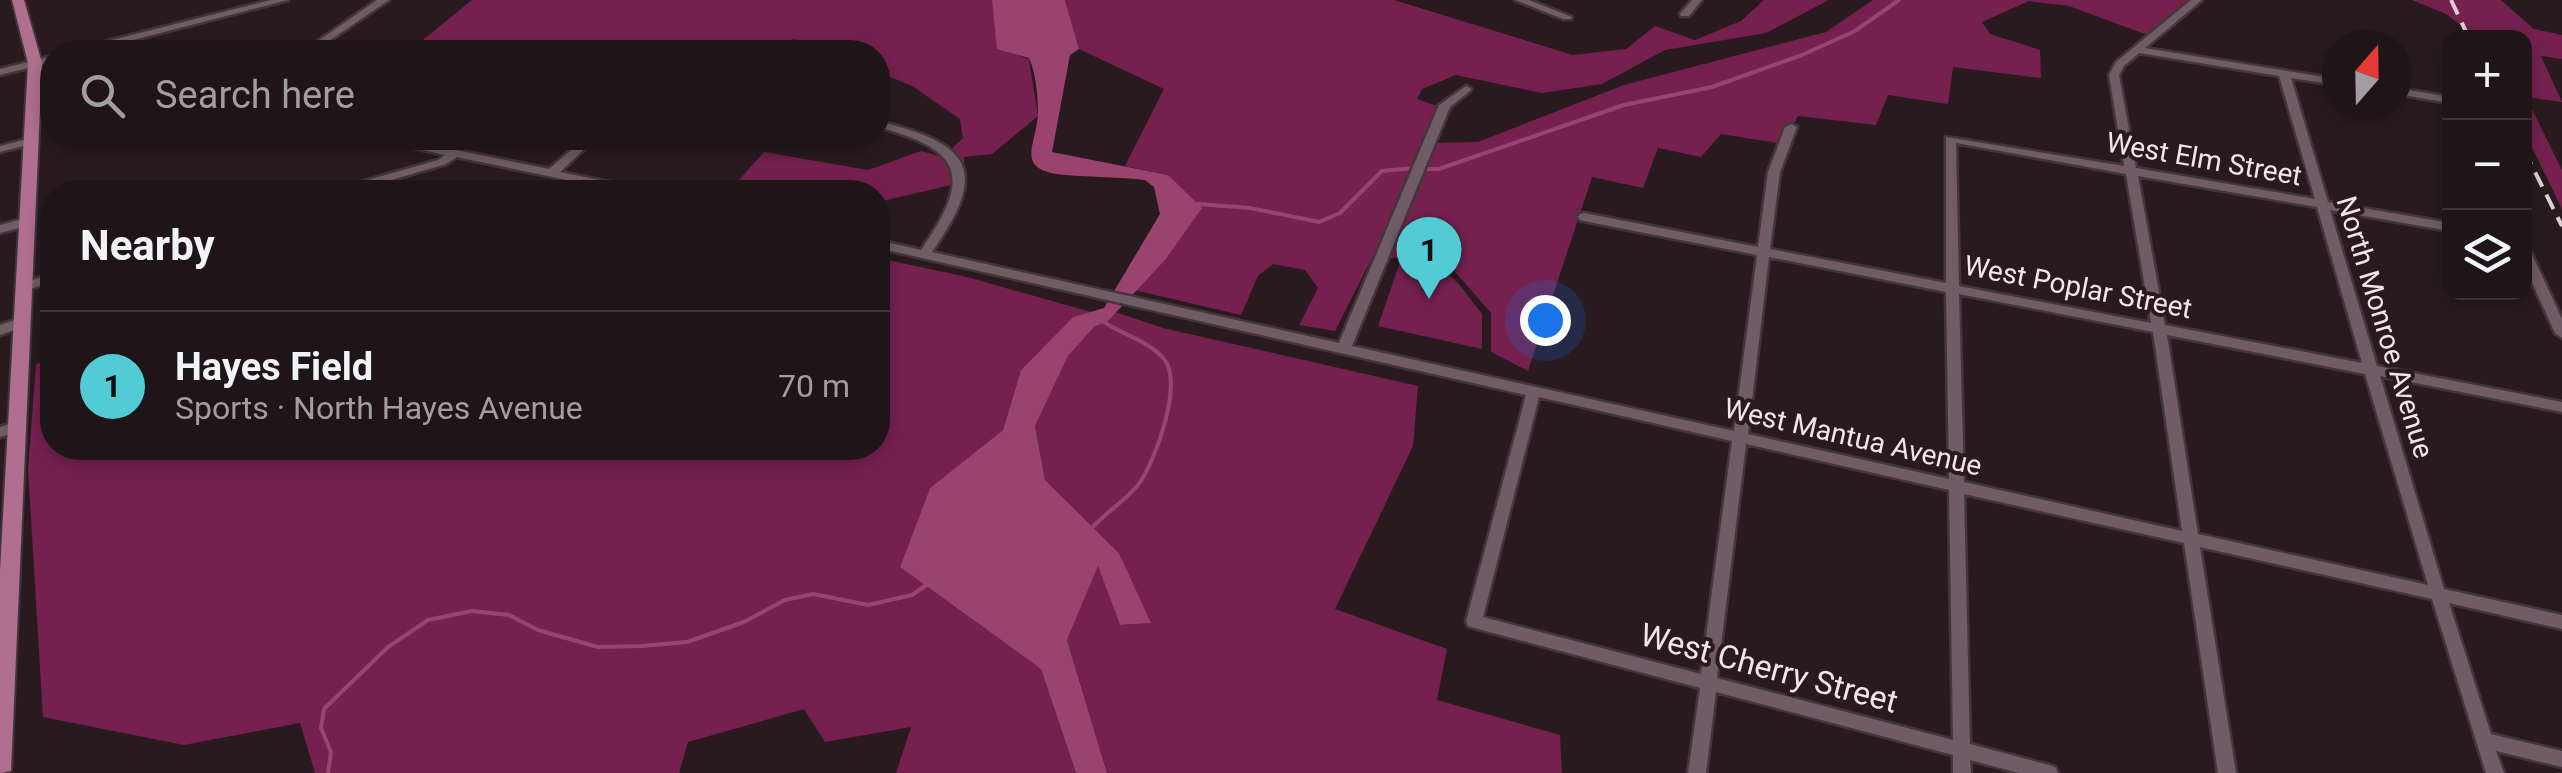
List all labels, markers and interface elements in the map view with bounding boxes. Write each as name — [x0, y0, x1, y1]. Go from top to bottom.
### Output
north arrow — [2322, 30, 2412, 120]
map controls — [2442, 30, 2532, 300]
button: + — [2442, 30, 2532, 120]
search box — [40, 40, 890, 150]
icon: search — [75, 68, 130, 123]
text: Search here — [155, 73, 355, 117]
button: − — [2442, 120, 2532, 210]
street label: West Elm Street — [2104, 126, 2304, 192]
street label: North Monroe Avenue — [2329, 192, 2441, 462]
button: layers — [2442, 210, 2532, 300]
pin: 1 — [1396, 216, 1462, 299]
text: Nearby — [80, 221, 215, 270]
street label: West Poplar Street — [1961, 249, 2195, 325]
your location — [1520, 295, 1571, 346]
text: Hayes Field — [175, 345, 373, 389]
text: 1 — [103, 367, 122, 405]
text: 70 m — [778, 367, 850, 405]
text: Sports · North Hayes Avenue — [175, 389, 583, 427]
street label: West Mantua Avenue — [1721, 391, 1985, 483]
street label: West Cherry Street — [1636, 615, 1902, 721]

